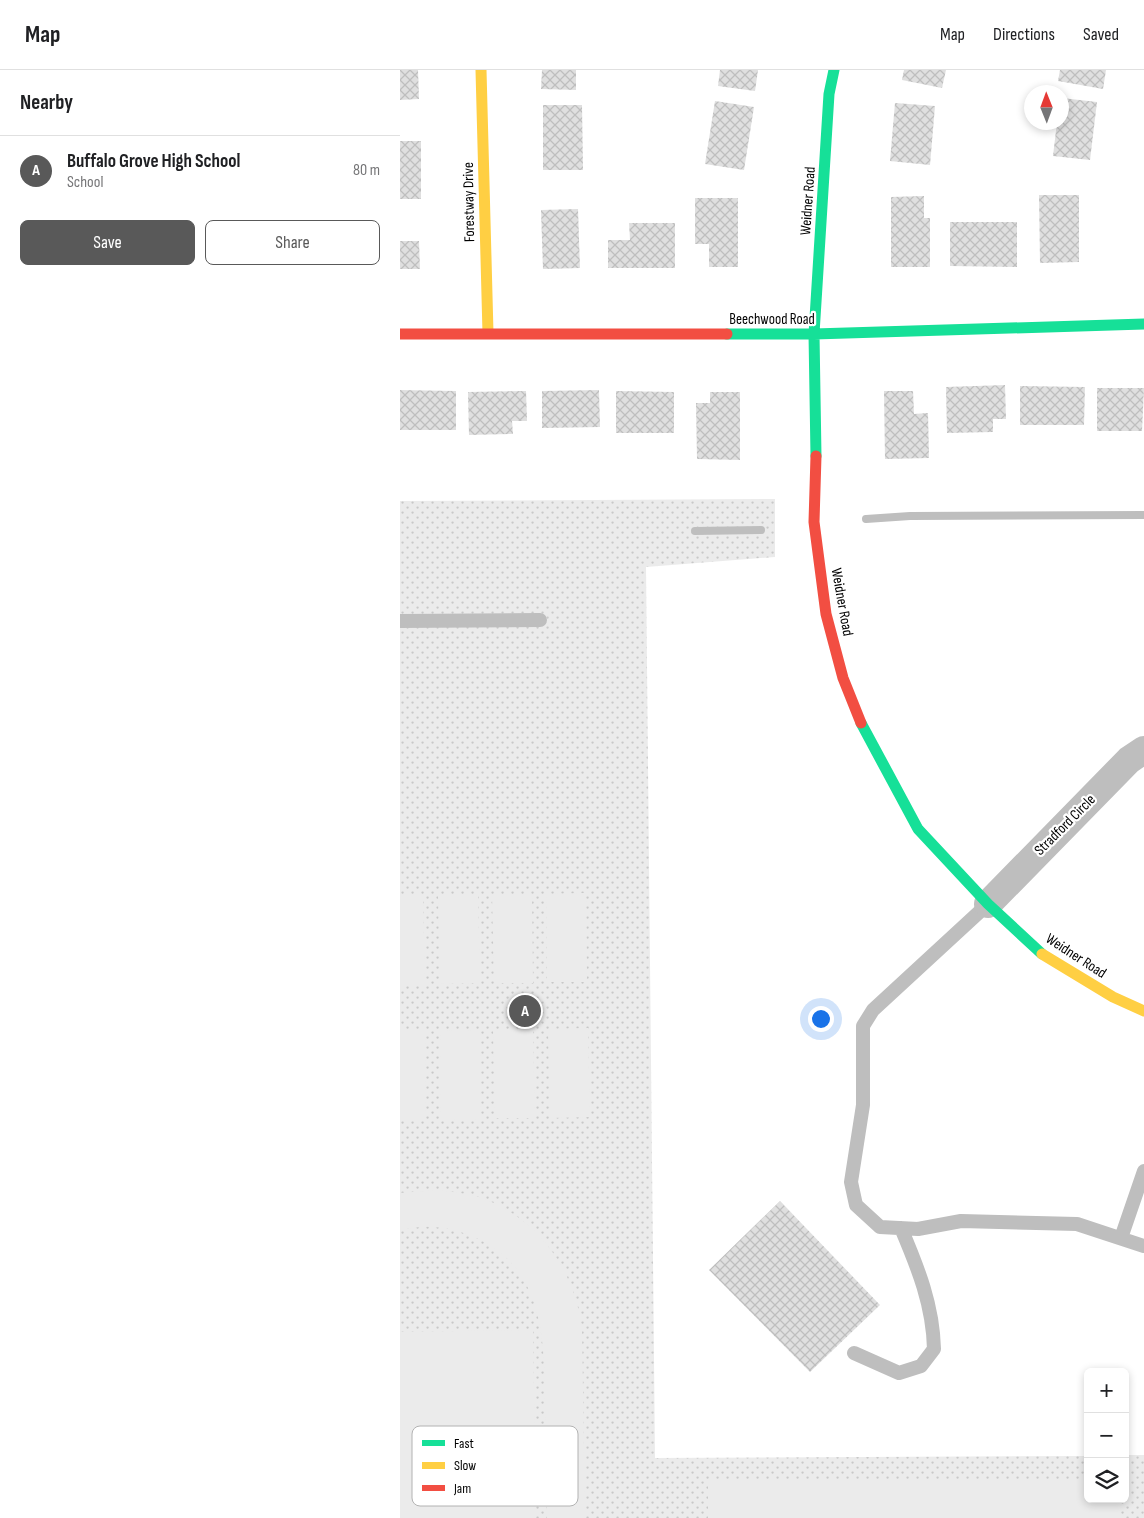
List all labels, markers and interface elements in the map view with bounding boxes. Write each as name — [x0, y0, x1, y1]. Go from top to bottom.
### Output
text: Map — [25, 20, 60, 49]
text: Map — [940, 24, 965, 45]
text: Directions — [993, 24, 1055, 45]
text: Saved — [1083, 24, 1119, 45]
north arrow — [1024, 85, 1069, 130]
text: Nearby — [20, 90, 73, 115]
text: Buffalo Grove High School — [67, 150, 240, 173]
text: A — [32, 161, 40, 180]
text: 80 m — [353, 161, 380, 180]
street label: Forestway Drive — [459, 162, 479, 242]
street label: Weidner Road — [796, 166, 820, 236]
text: School — [67, 173, 103, 192]
button: Save — [20, 220, 195, 265]
button: Share — [205, 220, 380, 265]
street label: Beechwood Road — [729, 310, 815, 329]
street label: Weidner Road — [827, 567, 857, 637]
street label: Stradford Circle — [1030, 790, 1100, 860]
street label: Weidner Road — [1042, 929, 1110, 983]
pin: A — [509, 992, 541, 1030]
your location — [808, 1006, 834, 1032]
map controls — [1084, 1368, 1129, 1503]
button: + — [1084, 1368, 1129, 1413]
button: − — [1084, 1413, 1129, 1458]
legend — [412, 1426, 578, 1506]
text: Fast — [454, 1435, 474, 1452]
text: Slow — [454, 1457, 476, 1474]
button: layers — [1084, 1458, 1129, 1503]
text: Jam — [453, 1480, 471, 1497]

